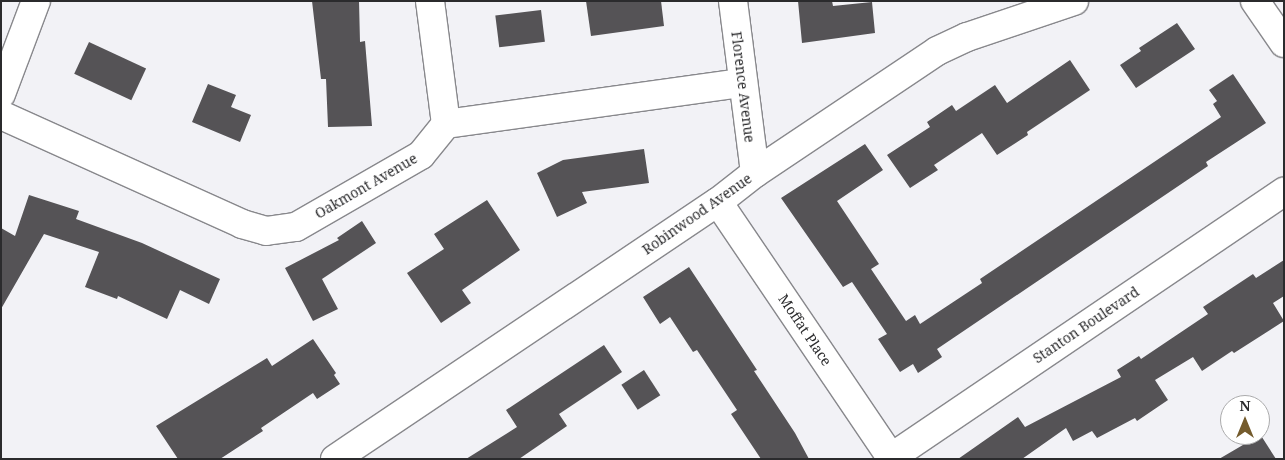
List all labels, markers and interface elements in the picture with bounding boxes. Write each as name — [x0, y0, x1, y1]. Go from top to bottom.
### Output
street label: Florence Avenue — [728, 30, 758, 144]
street label: Oakmont Avenue — [312, 150, 420, 222]
street label: Robinwood Avenue — [639, 170, 755, 258]
street label: Stanton Boulevard — [1030, 283, 1142, 367]
street label: Moffat Place — [775, 291, 835, 369]
north arrow — [1220, 395, 1270, 445]
text: N — [1239, 396, 1251, 415]

